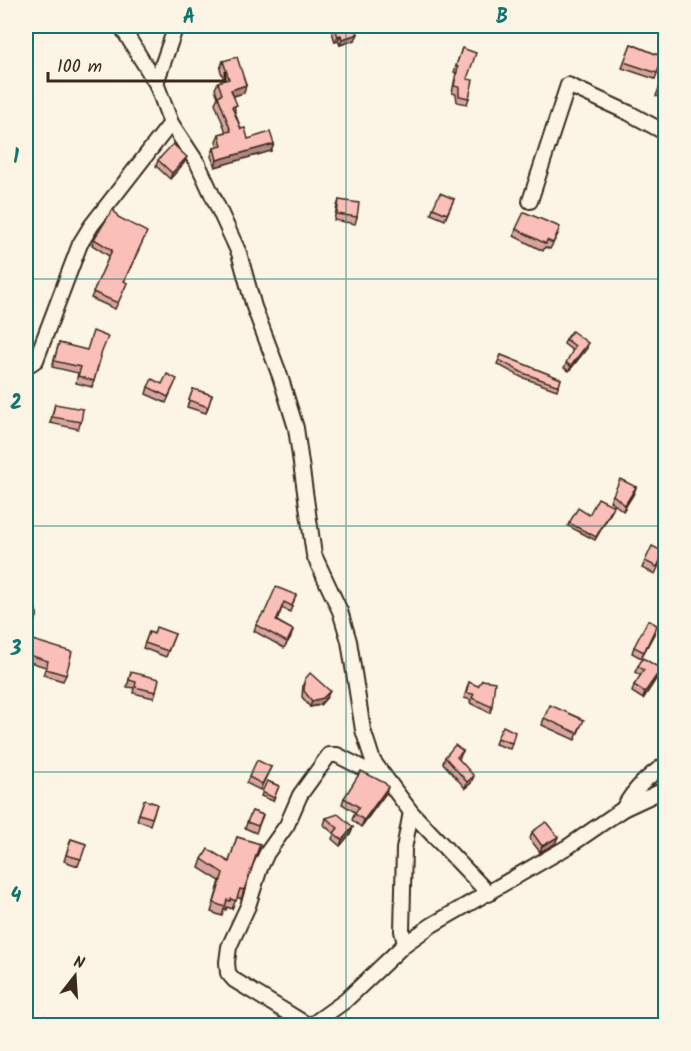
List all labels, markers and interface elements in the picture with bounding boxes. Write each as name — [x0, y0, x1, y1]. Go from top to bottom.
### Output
text: A — [183, 2, 195, 34]
text: B — [496, 2, 508, 34]
scale bar — [48, 45, 225, 83]
text: 100 m — [57, 53, 102, 82]
text: 1 — [13, 142, 19, 174]
text: 2 — [10, 388, 22, 420]
text: 3 — [10, 634, 22, 666]
text: 4 — [11, 881, 22, 913]
north arrow — [45, 946, 105, 1006]
text: N — [70, 950, 87, 977]

